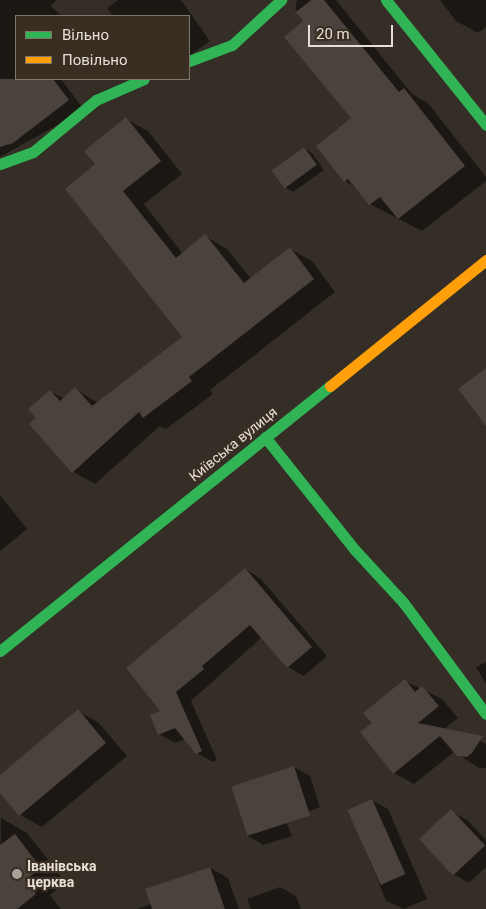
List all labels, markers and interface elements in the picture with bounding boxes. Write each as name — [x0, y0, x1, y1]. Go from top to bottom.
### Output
legend — [15, 15, 190, 80]
scale bar — [311, 15, 396, 47]
text: 20 m — [316, 25, 350, 43]
text: Вільно — [62, 26, 109, 44]
text: Повільно — [62, 51, 128, 69]
street label: Київська вулиця — [186, 403, 280, 485]
place label: Іванівська церква — [27, 858, 97, 890]
marker: Іванівська церква — [11, 868, 23, 880]

